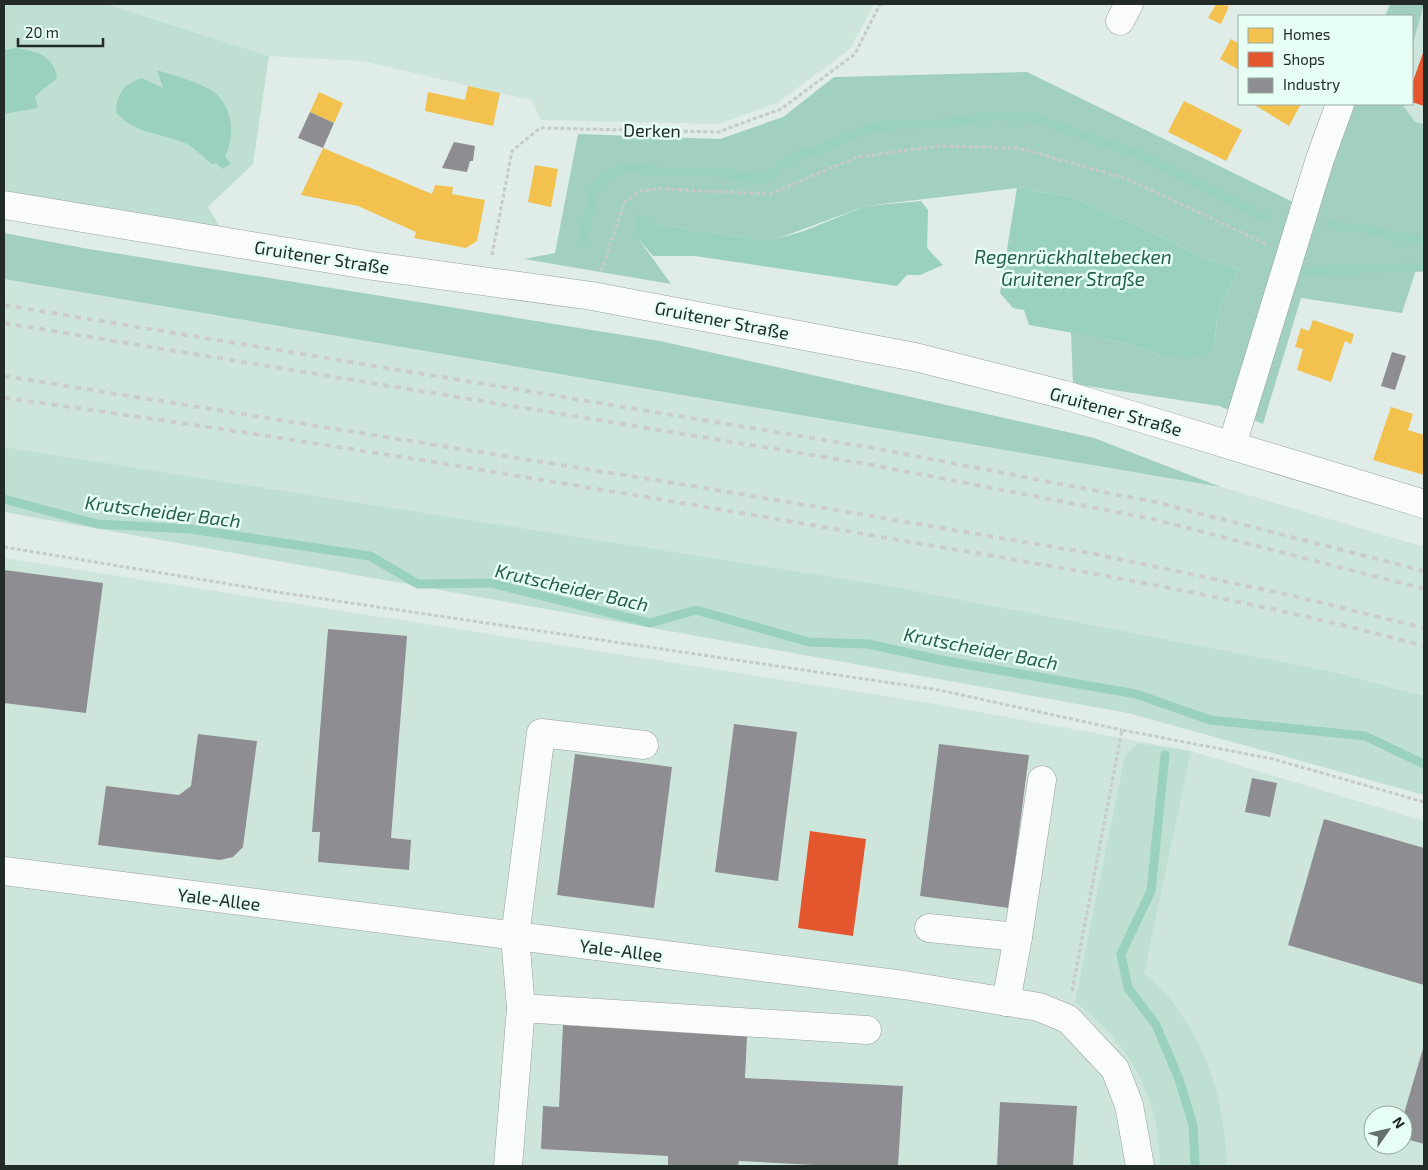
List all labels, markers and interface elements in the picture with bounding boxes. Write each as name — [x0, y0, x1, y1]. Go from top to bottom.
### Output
scale bar — [18, 15, 102, 47]
legend — [1238, 15, 1413, 105]
text: 20 m — [25, 23, 59, 41]
text: Homes — [1283, 25, 1330, 43]
text: Shops — [1283, 50, 1325, 68]
text: Industry — [1283, 75, 1340, 93]
street label: Derken — [623, 118, 681, 142]
street label: Gruitener Straße — [253, 235, 391, 279]
water label: Regenrückhaltebecken Gruitener Straße — [974, 245, 1172, 290]
street label: Gruitener Straße — [653, 296, 791, 344]
street label: Gruitener Straße — [1047, 382, 1185, 440]
water label: Krutscheider Bach — [84, 490, 242, 532]
water label: Krutscheider Bach — [493, 558, 651, 616]
water label: Krutscheider Bach — [902, 622, 1060, 674]
street label: Yale-Allee — [176, 883, 262, 915]
street label: Yale-Allee — [578, 934, 664, 966]
north arrow — [1363, 1105, 1413, 1155]
text: N — [1389, 1114, 1409, 1131]

